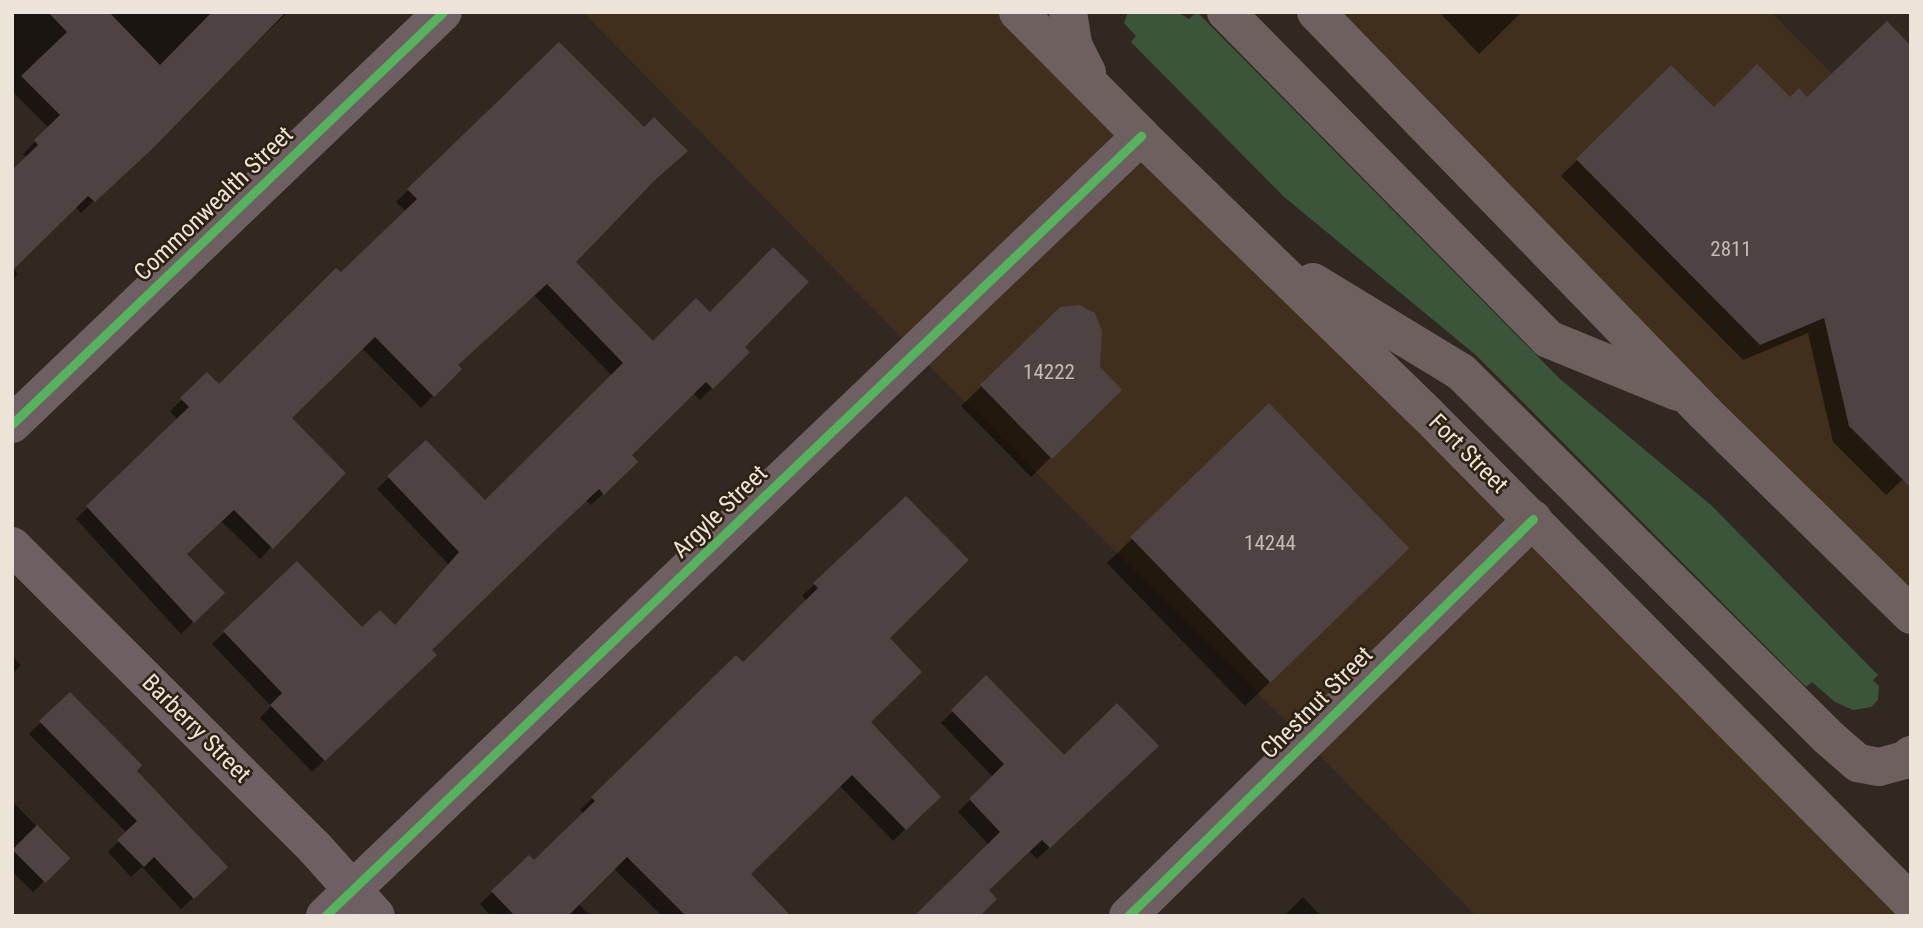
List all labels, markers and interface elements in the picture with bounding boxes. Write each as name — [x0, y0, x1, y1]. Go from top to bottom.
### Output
street label: Commonwealth Street — [129, 121, 299, 287]
house number: 2811 — [1710, 236, 1752, 262]
house number: 14222 — [1023, 359, 1075, 385]
street label: Fort Street — [1422, 408, 1514, 500]
street label: Argyle Street — [666, 460, 774, 564]
house number: 14244 — [1244, 530, 1296, 556]
street label: Chestnut Street — [1255, 641, 1379, 765]
street label: Barberry Street — [136, 669, 256, 789]

